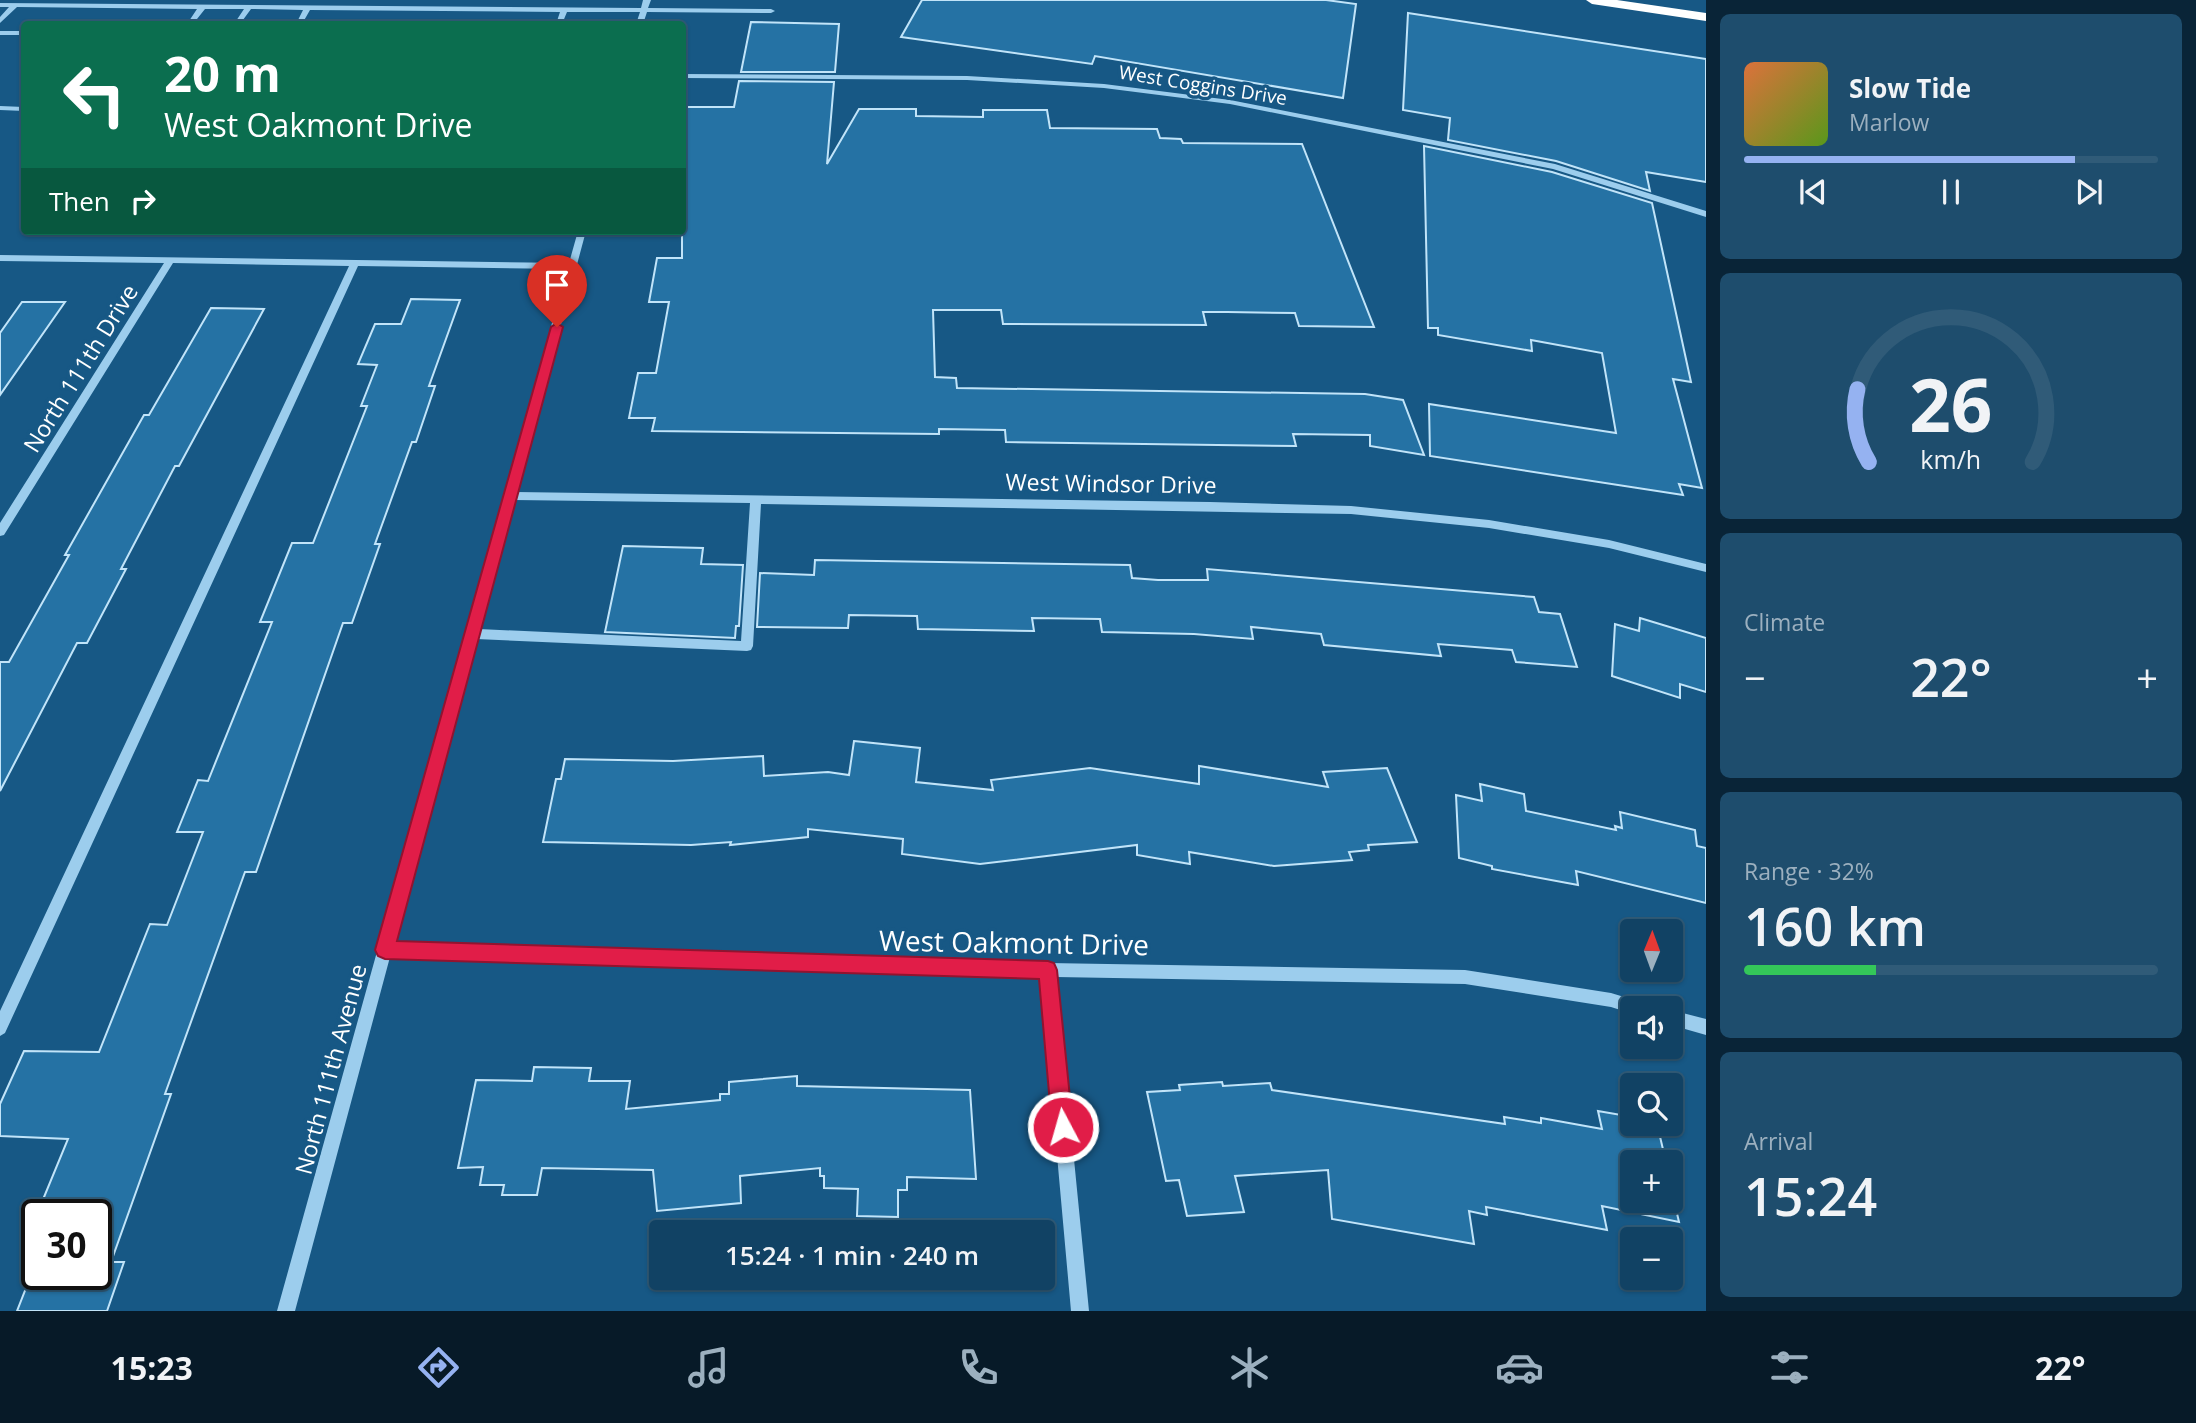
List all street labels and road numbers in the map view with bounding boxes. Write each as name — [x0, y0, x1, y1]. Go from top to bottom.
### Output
street label: West Coggins Drive — [1117, 59, 1289, 111]
street label: North 111th Drive — [15, 278, 145, 458]
street label: West Windsor Drive — [1005, 465, 1217, 501]
street label: West Oakmont Drive — [879, 921, 1149, 963]
street label: North 111th Avenue — [287, 960, 373, 1178]

